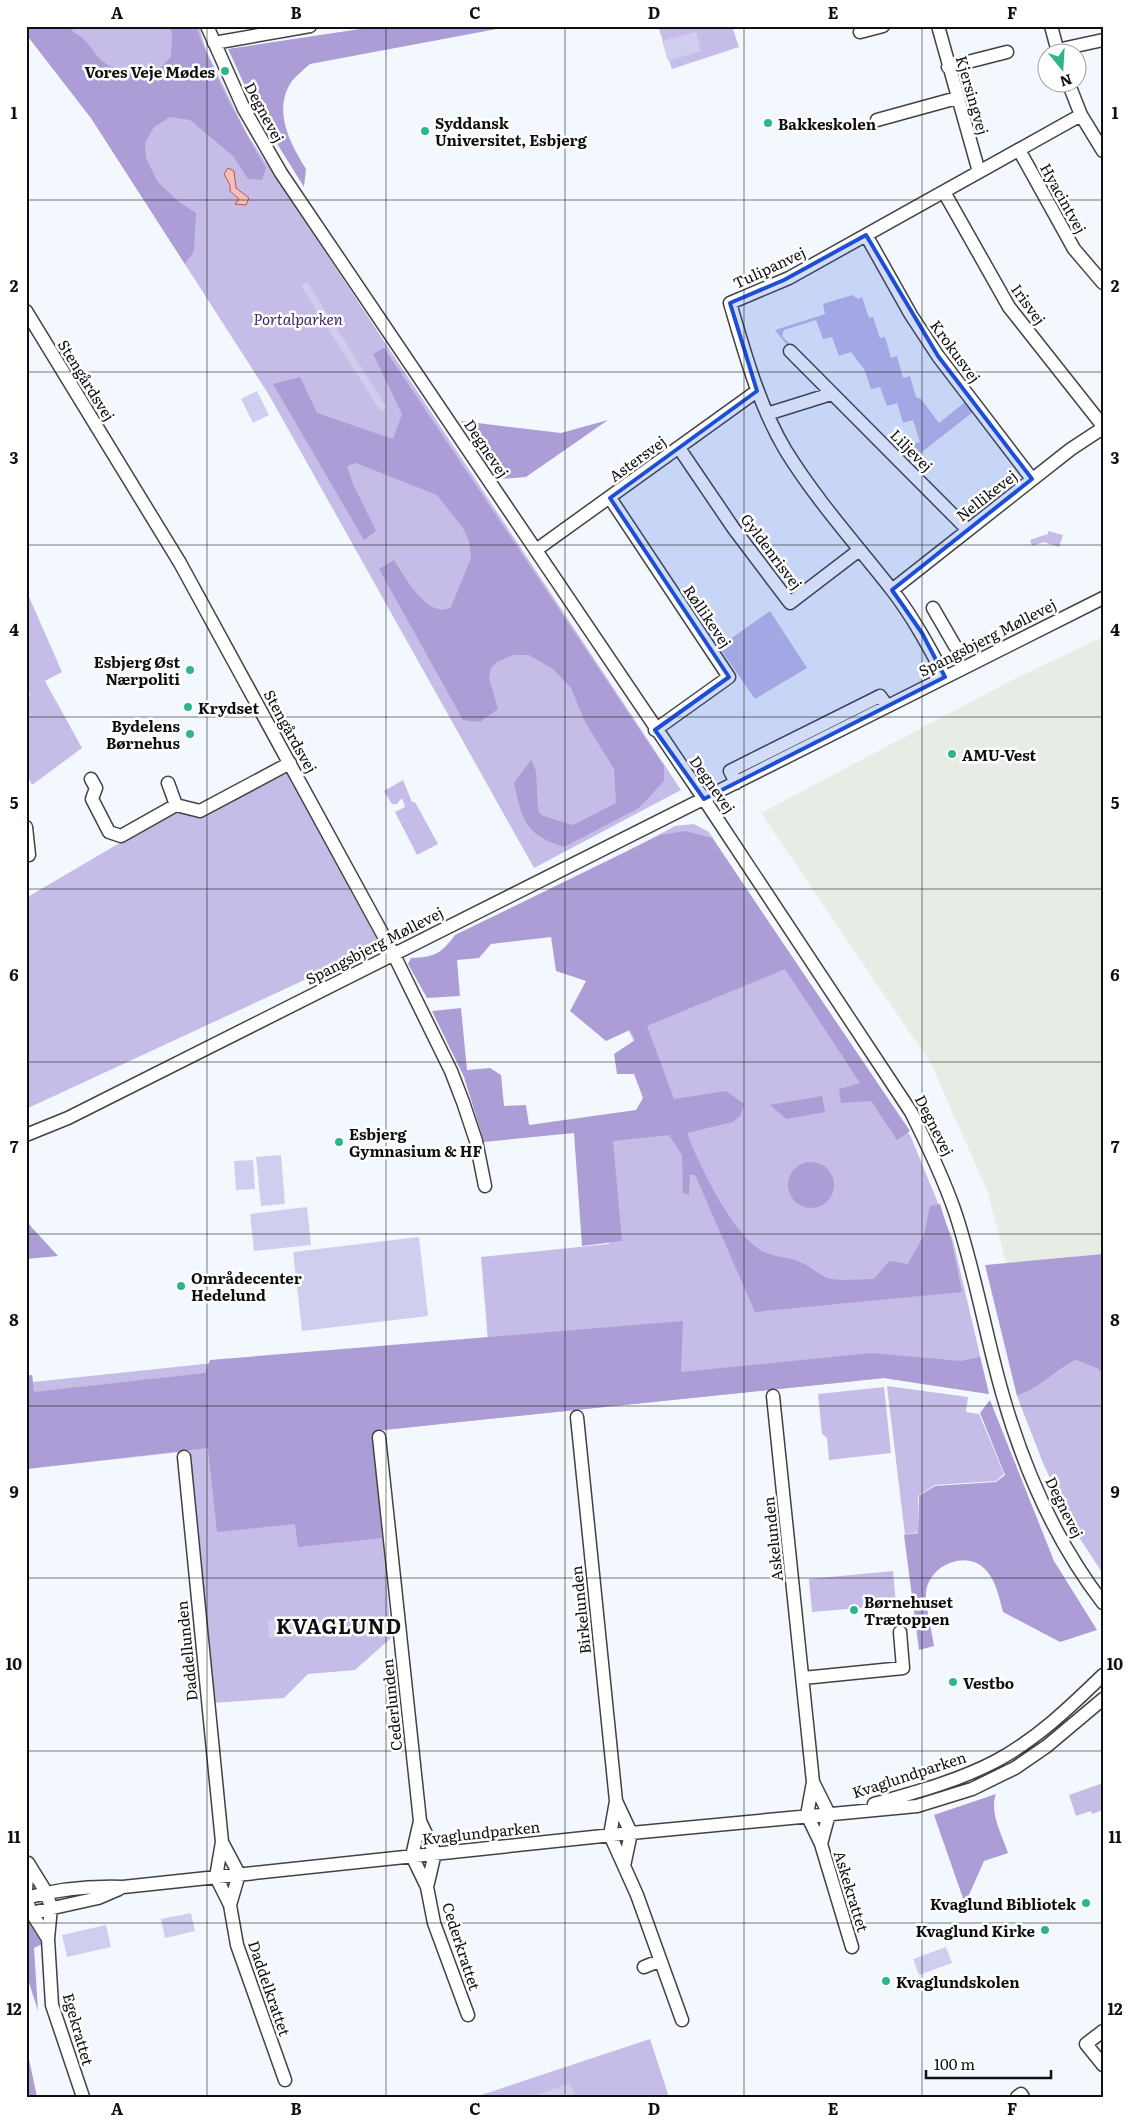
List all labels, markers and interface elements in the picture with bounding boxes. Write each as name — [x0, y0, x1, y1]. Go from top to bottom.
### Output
text: A — [111, 0, 123, 24]
text: B — [290, 0, 302, 24]
text: C — [469, 0, 481, 24]
text: D — [648, 0, 660, 24]
text: E — [828, 0, 839, 24]
text: F — [1007, 0, 1017, 24]
north arrow — [1036, 42, 1086, 92]
street label: Kjersingvej — [951, 53, 995, 137]
place label: Vores Veje Mødes — [85, 60, 216, 83]
marker: Vores Veje Mødes — [219, 65, 231, 77]
text: N — [1057, 70, 1075, 93]
street label: Degnevej — [239, 77, 291, 147]
text: 1 — [11, 100, 18, 124]
text: 1 — [1112, 100, 1119, 124]
place label: Syddansk Universitet, Esbjerg — [435, 111, 588, 151]
place label: Bakkeskolen — [778, 112, 877, 135]
marker: Bakkeskolen — [762, 117, 774, 129]
marker: Syddansk Universitet, Esbjerg — [419, 125, 431, 137]
street label: Hyacintvej — [1035, 159, 1093, 237]
street label: Tulipanvej — [729, 240, 809, 294]
text: 2 — [10, 273, 19, 297]
text: 2 — [1111, 273, 1120, 297]
street label: Irisvej — [1006, 279, 1052, 329]
park label: Portalparken — [253, 307, 343, 330]
street label: Krokusvej — [925, 315, 987, 387]
street label: Stengårdsvej — [53, 335, 121, 425]
street label: Degnevej — [459, 414, 515, 482]
street label: Liljevej — [885, 423, 939, 477]
street label: Astersvej — [604, 429, 670, 487]
text: 3 — [10, 445, 19, 469]
text: 3 — [1111, 445, 1120, 469]
street label: Nellikevej — [951, 464, 1021, 526]
street label: Gyldenrisvej — [736, 508, 808, 594]
street label: Røllikevej — [678, 580, 738, 652]
street label: Spangsbjerg Møllevej — [914, 592, 1060, 682]
text: 4 — [9, 617, 19, 641]
text: 4 — [1110, 617, 1120, 641]
place label: Esbjerg Øst Nærpoliti — [94, 650, 181, 690]
marker: Esbjerg Øst Nærpoliti — [184, 664, 196, 676]
street label: Stengårdsvej — [259, 685, 323, 777]
place label: Krydset — [198, 696, 259, 719]
marker: Krydset — [182, 701, 194, 713]
place label: Bydelens Børnehus — [106, 714, 181, 754]
marker: Bydelens Børnehus — [184, 728, 196, 740]
place label: AMU-Vest — [962, 743, 1037, 766]
marker: AMU-Vest — [946, 748, 958, 760]
street label: Degnevej — [685, 750, 741, 818]
text: 5 — [10, 790, 19, 814]
text: 5 — [1111, 790, 1120, 814]
street label: Spangsbjerg Møllevej — [301, 900, 447, 990]
text: 6 — [9, 962, 19, 986]
text: 6 — [1110, 962, 1120, 986]
street label: Degnevej — [910, 1090, 960, 1160]
place label: Esbjerg Gymnasium & HF — [349, 1122, 482, 1162]
text: 7 — [10, 1134, 19, 1158]
text: 7 — [1111, 1134, 1120, 1158]
marker: Esbjerg Gymnasium & HF — [333, 1136, 345, 1148]
place label: Områdecenter Hedelund — [191, 1266, 302, 1306]
marker: Områdecenter Hedelund — [175, 1280, 187, 1292]
text: 8 — [9, 1307, 19, 1331]
text: 8 — [1110, 1307, 1120, 1331]
street label: Degnevej — [1040, 1472, 1090, 1542]
text: 9 — [9, 1479, 19, 1503]
text: 9 — [1110, 1479, 1120, 1503]
street label: Askelunden — [756, 1495, 788, 1583]
street label: Birkelunden — [564, 1564, 596, 1655]
place label: Børnehuset Trætoppen — [864, 1590, 953, 1630]
street label: Daddellunden — [169, 1600, 203, 1702]
marker: Børnehuset Trætoppen — [848, 1604, 860, 1616]
district label: KVAGLUND — [276, 1610, 402, 1640]
text: 10 — [6, 1651, 22, 1675]
text: 10 — [1107, 1651, 1123, 1675]
street label: Cederlunden — [375, 1658, 407, 1752]
place label: Vestbo — [963, 1671, 1014, 1694]
marker: Vestbo — [947, 1676, 959, 1688]
street label: Kvaglundparken — [849, 1745, 969, 1803]
street label: Kvaglundparken — [421, 1814, 541, 1850]
text: 11 — [7, 1824, 21, 1848]
text: 11 — [1108, 1824, 1122, 1848]
street label: Askekrattet — [829, 1848, 875, 1934]
place label: Kvaglund Bibliotek — [930, 1892, 1077, 1915]
marker: Kvaglund Bibliotek — [1080, 1897, 1092, 1909]
street label: Cederkrattet — [437, 1899, 487, 1993]
place label: Kvaglund Kirke — [916, 1919, 1035, 1942]
marker: Kvaglund Kirke — [1039, 1924, 1051, 1936]
street label: Daddelkrattet — [243, 1937, 297, 2039]
place label: Kvaglundskolen — [896, 1970, 1020, 1993]
marker: Kvaglundskolen — [880, 1975, 892, 1987]
street label: Egekrattet — [58, 1990, 100, 2068]
text: 12 — [6, 1996, 22, 2020]
text: 12 — [1107, 1996, 1123, 2020]
scale bar — [926, 2048, 1052, 2080]
text: 100 m — [934, 2052, 975, 2075]
text: A — [111, 2096, 123, 2120]
text: B — [290, 2096, 302, 2120]
text: C — [469, 2096, 481, 2120]
text: D — [648, 2096, 660, 2120]
text: E — [828, 2096, 839, 2120]
text: F — [1007, 2096, 1017, 2120]

